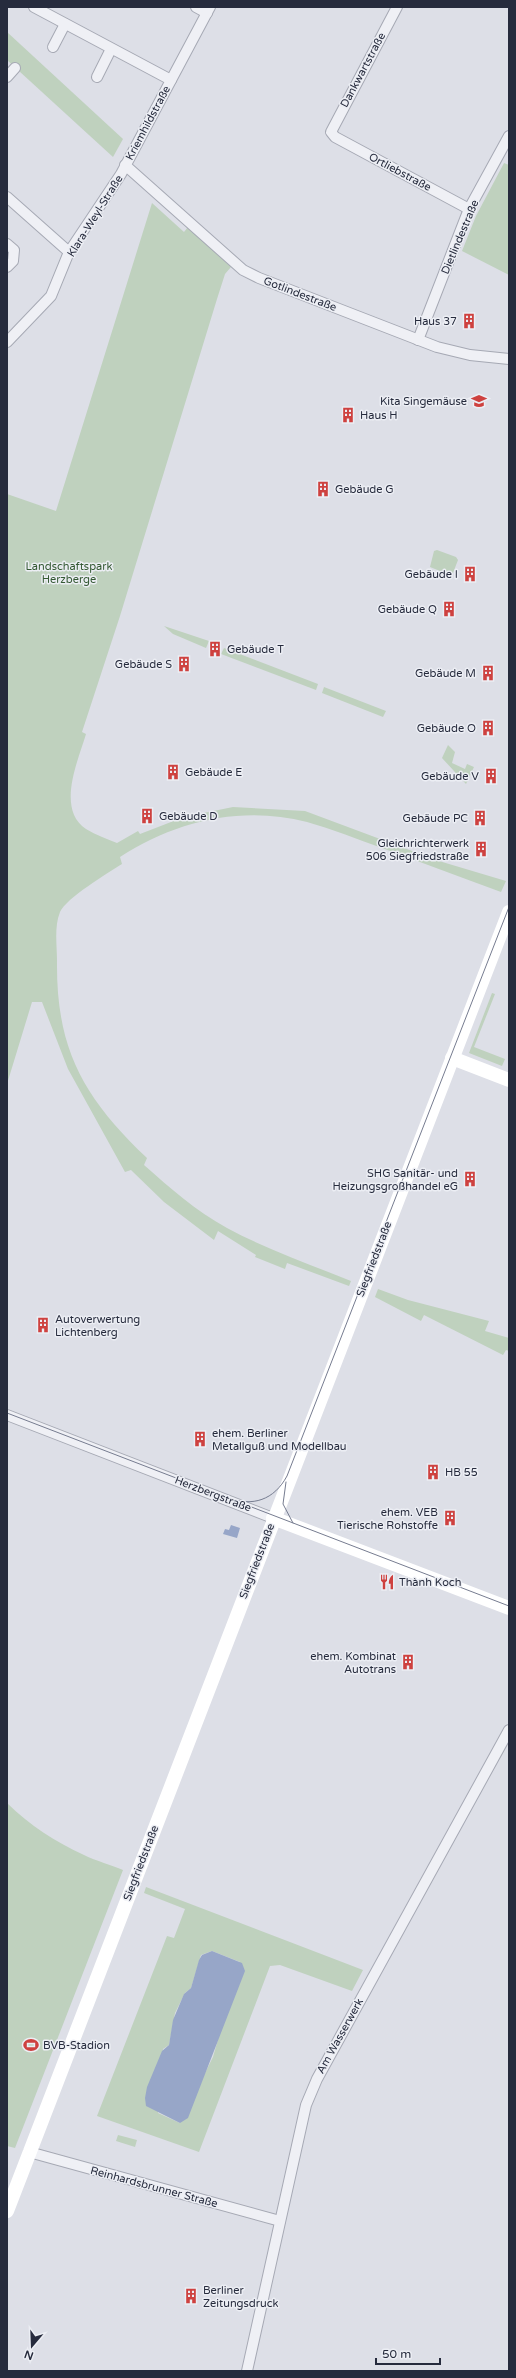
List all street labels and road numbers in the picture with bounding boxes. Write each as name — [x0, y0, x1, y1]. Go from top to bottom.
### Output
street label: Dankwartstraße — [338, 30, 388, 110]
street label: Kriemhildstraße — [123, 84, 173, 162]
street label: Ortliebstraße — [367, 150, 433, 194]
street label: Klara-Weyl-Straße — [65, 173, 125, 259]
street label: Dietlindestraße — [439, 198, 481, 276]
street label: Gotlindestraße — [262, 274, 338, 314]
street label: Siegfriedstraße — [354, 1219, 394, 1299]
street label: Herzbergstraße — [173, 1473, 253, 1515]
street label: Siegfriedstraße — [237, 1521, 277, 1601]
street label: Siegfriedstraße — [121, 1823, 161, 1903]
street label: Am Wasserwerk — [314, 1996, 366, 2076]
street label: Reinhardsbrunner Straße — [89, 2164, 219, 2210]

